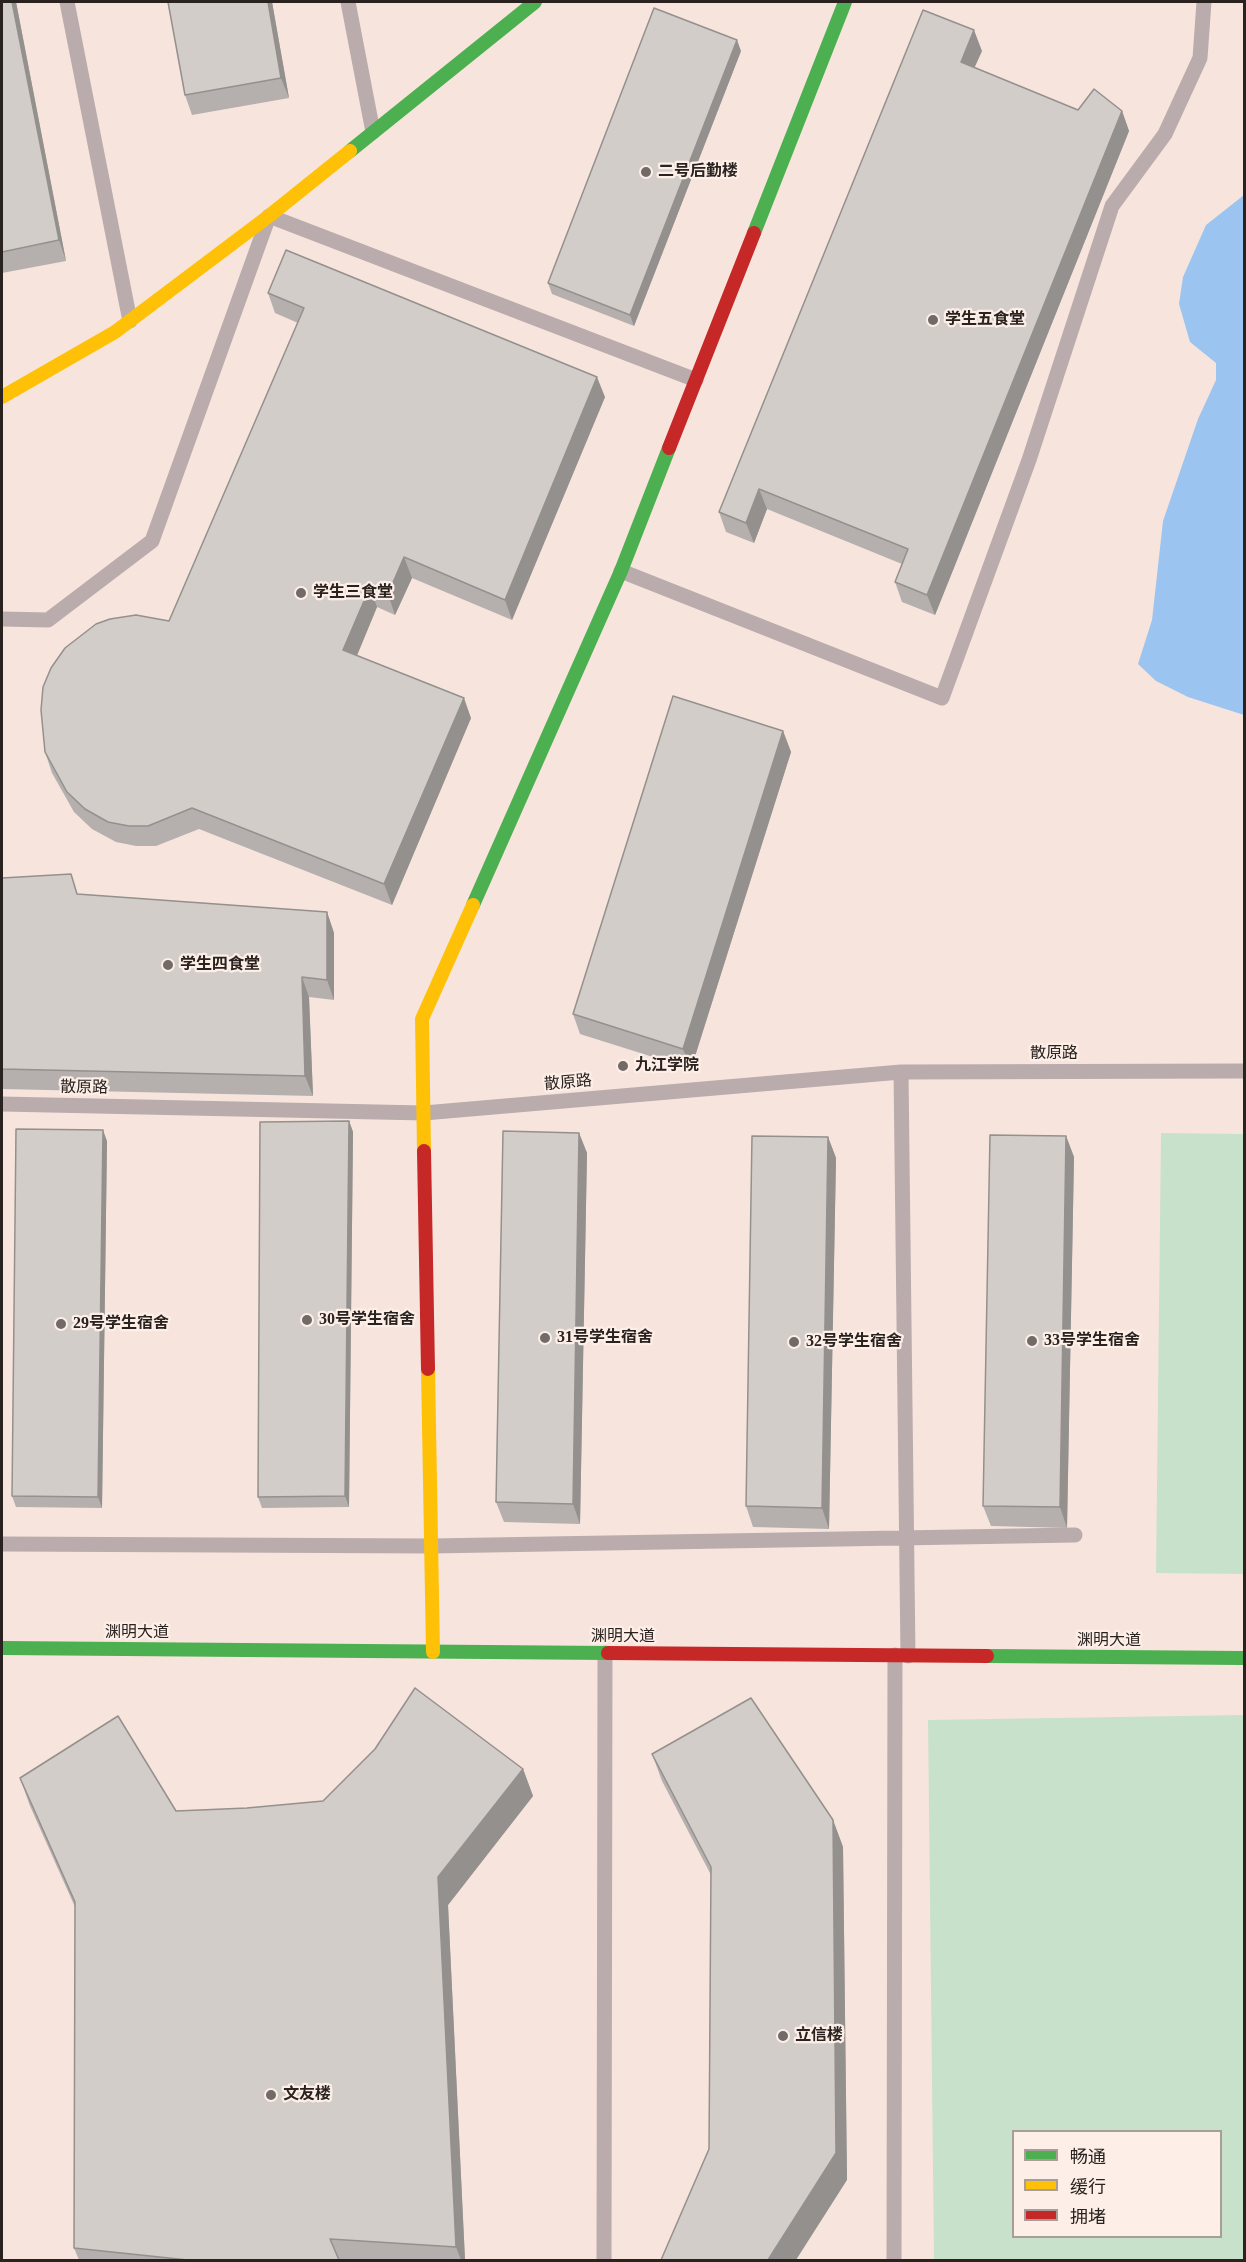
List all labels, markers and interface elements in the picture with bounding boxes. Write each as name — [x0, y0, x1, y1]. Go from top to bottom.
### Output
place label: 二号后勤楼 — [658, 162, 738, 182]
marker: 二号后勤楼 — [639, 165, 653, 179]
place label: 学生五食堂 — [945, 310, 1025, 330]
marker: 学生五食堂 — [926, 313, 940, 327]
place label: 学生三食堂 — [313, 583, 393, 603]
marker: 学生三食堂 — [294, 586, 308, 600]
place label: 学生四食堂 — [180, 955, 260, 975]
marker: 学生四食堂 — [161, 958, 175, 972]
street label: 散原路 — [1030, 1044, 1078, 1064]
place label: 九江学院 — [635, 1056, 699, 1076]
marker: 九江学院 — [616, 1059, 630, 1073]
street label: 散原路 — [543, 1071, 593, 1095]
street label: 散原路 — [60, 1078, 108, 1098]
place label: 30号学生宿舍 — [319, 1310, 415, 1330]
marker: 30号学生宿舍 — [300, 1313, 314, 1327]
place label: 29号学生宿舍 — [73, 1314, 169, 1334]
marker: 29号学生宿舍 — [54, 1317, 68, 1331]
place label: 31号学生宿舍 — [557, 1328, 653, 1348]
marker: 31号学生宿舍 — [538, 1331, 552, 1345]
place label: 33号学生宿舍 — [1044, 1331, 1140, 1351]
place label: 32号学生宿舍 — [806, 1332, 902, 1352]
marker: 33号学生宿舍 — [1025, 1334, 1039, 1348]
marker: 32号学生宿舍 — [787, 1335, 801, 1349]
street label: 渊明大道 — [105, 1623, 169, 1643]
street label: 渊明大道 — [591, 1627, 655, 1647]
street label: 渊明大道 — [1077, 1631, 1141, 1651]
place label: 立信楼 — [795, 2026, 843, 2046]
marker: 立信楼 — [776, 2029, 790, 2043]
place label: 文友楼 — [283, 2085, 331, 2105]
marker: 文友楼 — [264, 2088, 278, 2102]
legend — [1012, 2130, 1222, 2238]
text: 畅通 — [1070, 2147, 1106, 2167]
text: 缓行 — [1070, 2177, 1106, 2197]
text: 拥堵 — [1070, 2207, 1106, 2227]

